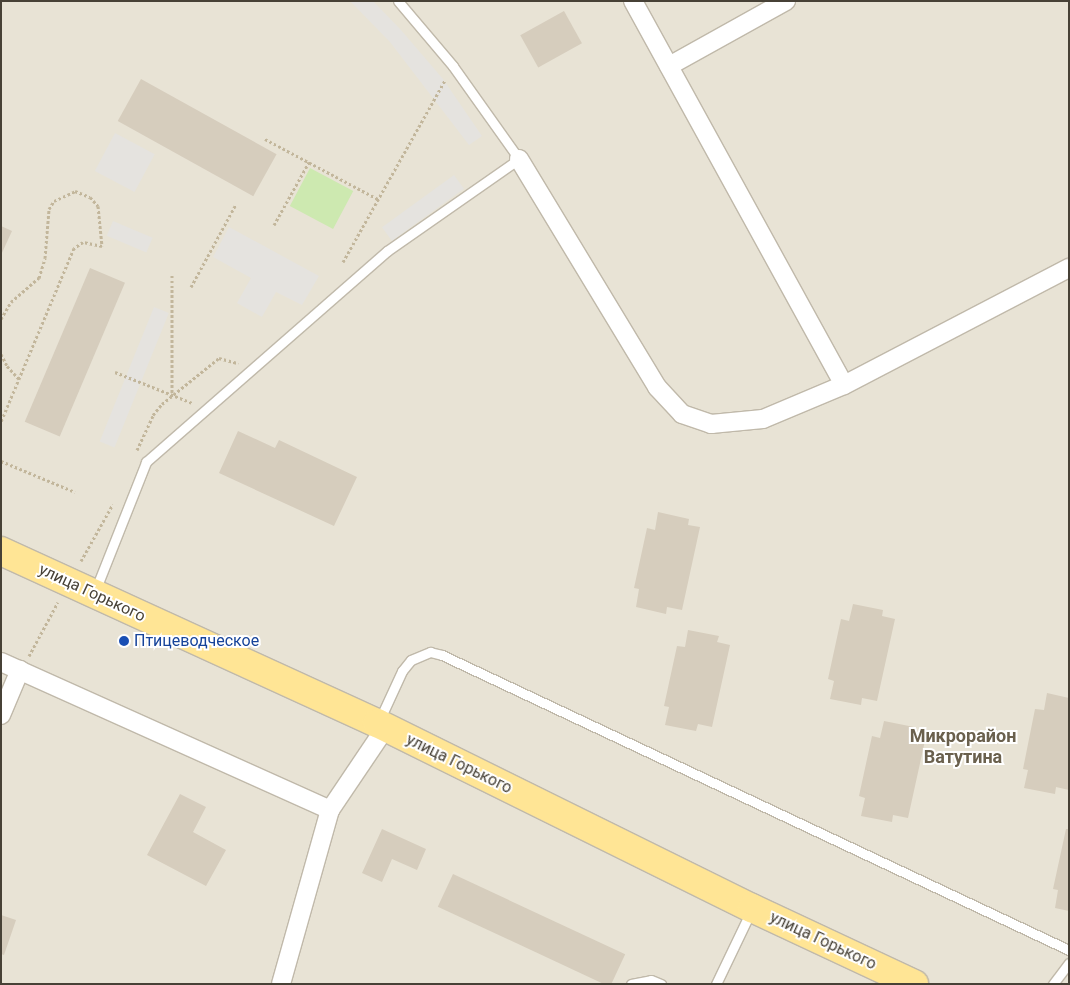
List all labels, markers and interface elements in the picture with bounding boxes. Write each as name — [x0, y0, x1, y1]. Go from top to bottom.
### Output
street label: улица Горького — [36, 560, 148, 626]
place label: Птицеводческое — [134, 631, 259, 651]
marker: Птицеводческое — [118, 635, 130, 647]
district label: Микрорайон Ватутина — [910, 726, 1016, 769]
street label: улица Горького — [403, 730, 515, 798]
street label: улица Горького — [767, 908, 879, 974]

